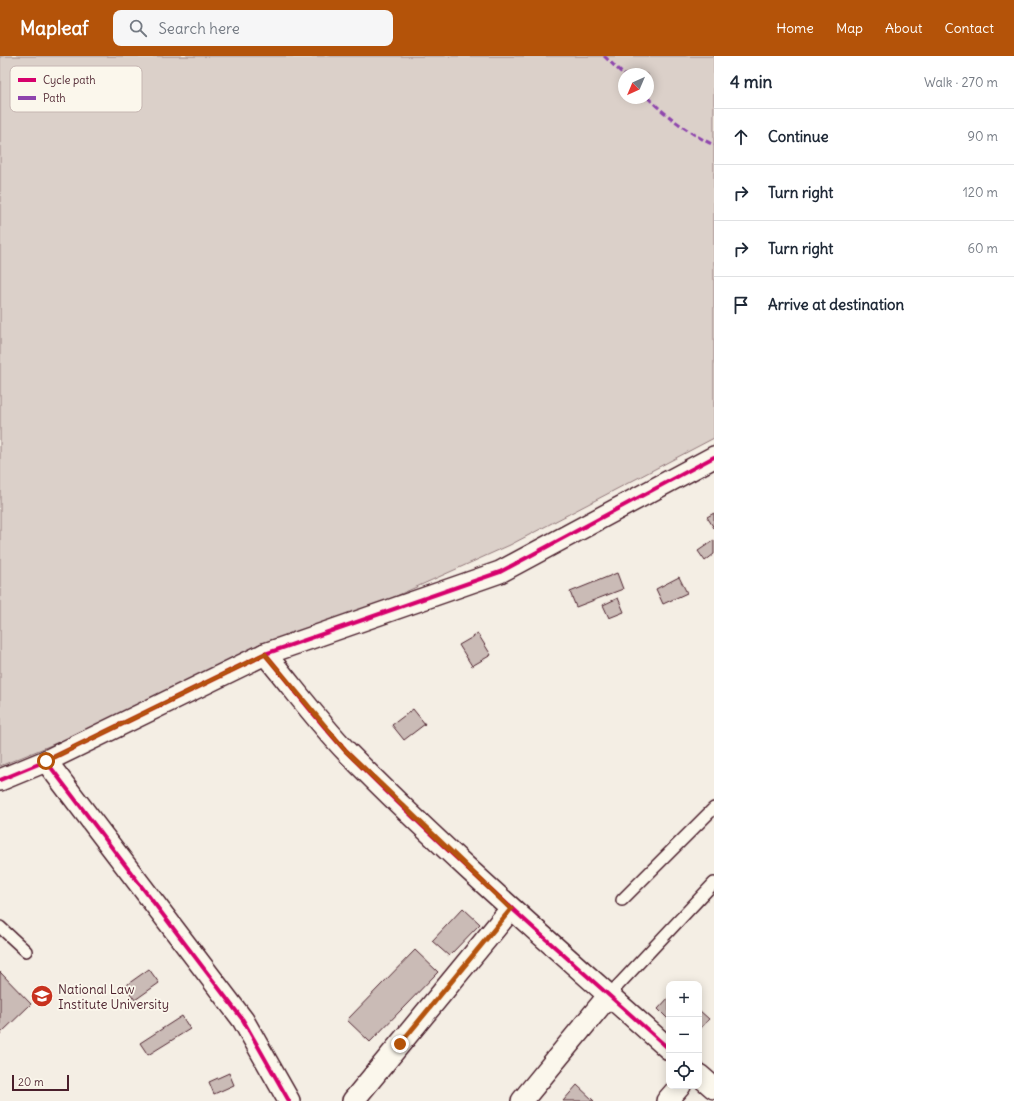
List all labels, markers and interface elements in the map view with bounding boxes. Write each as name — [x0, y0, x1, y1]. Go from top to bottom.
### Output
search box — [113, 10, 393, 46]
text: Mapleaf — [20, 16, 89, 40]
icon: search — [127, 17, 149, 39]
text: Search here — [159, 19, 240, 38]
text: Home — [776, 19, 814, 37]
text: Map — [836, 19, 863, 37]
text: About — [885, 19, 923, 37]
text: Contact — [945, 19, 994, 37]
legend — [10, 66, 142, 112]
north arrow — [618, 68, 654, 104]
text: 4 min — [730, 71, 772, 93]
text: Cycle path — [43, 73, 96, 87]
text: Walk · 270 m — [924, 74, 998, 91]
text: Path — [43, 91, 66, 105]
icon: ahead — [730, 126, 752, 148]
text: Continue — [768, 127, 829, 146]
text: 90 m — [967, 128, 998, 145]
icon: right — [730, 182, 752, 204]
text: Turn right — [768, 183, 833, 202]
text: 120 m — [963, 184, 998, 201]
icon: right — [730, 238, 752, 260]
text: Turn right — [768, 239, 833, 258]
text: 60 m — [967, 240, 998, 257]
icon: arrive — [730, 294, 752, 316]
text: Arrive at destination — [768, 295, 904, 314]
route start — [37, 752, 55, 770]
place label: National Law Institute University — [58, 981, 169, 1013]
map controls — [666, 981, 702, 1089]
button: + — [666, 981, 702, 1017]
school or university icon: National Law Institute University — [29, 983, 55, 1009]
button: − — [666, 1017, 702, 1053]
route end — [391, 1035, 409, 1053]
button: locate — [666, 1053, 702, 1089]
scale bar — [12, 1073, 69, 1092]
text: 20 m — [18, 1075, 44, 1089]

